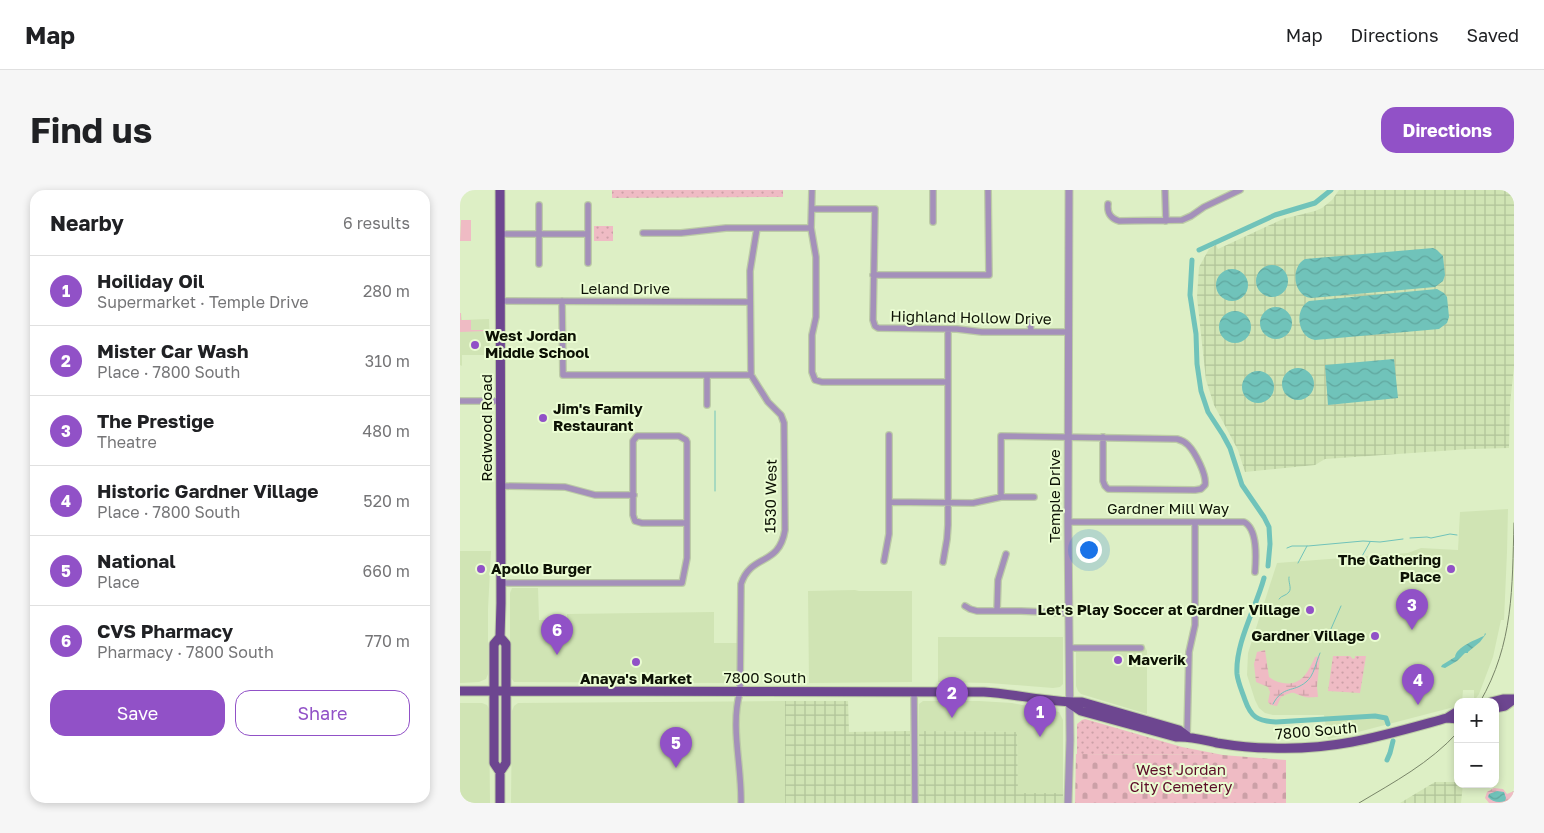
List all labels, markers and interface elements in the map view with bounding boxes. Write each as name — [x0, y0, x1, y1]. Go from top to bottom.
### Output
text: Map — [25, 20, 75, 49]
text: Map — [1286, 24, 1322, 46]
text: Directions — [1350, 24, 1438, 46]
text: Saved — [1466, 24, 1519, 46]
button: Directions — [1381, 107, 1514, 153]
text: Find us — [30, 109, 152, 151]
text: Nearby — [50, 210, 124, 236]
text: 6 results — [343, 213, 410, 233]
text: Hoiliday Oil — [97, 269, 204, 292]
street label: Leland Drive — [580, 279, 670, 297]
text: 1 — [62, 281, 70, 301]
text: 280 m — [363, 281, 410, 301]
text: Supermarket · Temple Drive — [97, 292, 309, 312]
street label: Highland Hollow Drive — [890, 307, 1052, 327]
place label: West Jordan Middle School — [485, 326, 589, 361]
text: Mister Car Wash — [97, 339, 249, 362]
marker: West Jordan Middle School — [469, 339, 481, 351]
text: 2 — [61, 351, 71, 371]
text: 310 m — [365, 351, 410, 371]
text: Place · 7800 South — [97, 362, 240, 382]
street label: Redwood Road — [477, 374, 495, 482]
place label: Jim's Family Restaurant — [553, 399, 643, 434]
text: The Prestige — [97, 409, 214, 432]
marker: Jim's Family Restaurant — [537, 412, 549, 424]
text: 3 — [61, 421, 71, 441]
text: 480 m — [362, 421, 410, 441]
text: Theatre — [97, 432, 157, 452]
street label: Temple Drive — [1045, 449, 1063, 543]
street label: 1530 West — [760, 459, 780, 533]
text: Historic Gardner Village — [97, 479, 318, 502]
text: 4 — [61, 491, 71, 511]
text: 520 m — [363, 491, 410, 511]
street label: Gardner Mill Way — [1107, 499, 1230, 517]
text: Place · 7800 South — [97, 502, 240, 522]
your location — [1076, 537, 1102, 563]
text: National — [97, 549, 176, 572]
place label: The Gathering Place — [1338, 550, 1441, 585]
place label: Apollo Burger — [491, 559, 592, 577]
text: 5 — [61, 561, 71, 581]
text: 660 m — [363, 561, 410, 581]
marker: Apollo Burger — [475, 563, 487, 575]
marker: The Gathering Place — [1445, 563, 1457, 575]
text: Place — [97, 572, 140, 592]
pin: 3 — [1396, 589, 1428, 630]
place label: Let's Play Soccer at Gardner Village — [1038, 600, 1300, 618]
marker: Let's Play Soccer at Gardner Village — [1304, 604, 1316, 616]
pin: 6 — [541, 614, 573, 655]
text: CVS Pharmacy — [97, 619, 233, 642]
place label: Gardner Village — [1251, 626, 1365, 644]
marker: Gardner Village — [1369, 630, 1381, 642]
text: 6 — [61, 631, 71, 651]
text: 770 m — [365, 631, 410, 651]
text: Pharmacy · 7800 South — [97, 642, 274, 662]
place label: Maverik — [1128, 650, 1186, 668]
marker: Maverik — [1112, 654, 1124, 666]
marker: Anaya's Market — [630, 656, 642, 668]
pin: 4 — [1402, 664, 1434, 705]
street label: 7800 South — [724, 668, 806, 686]
place label: Anaya's Market — [580, 669, 692, 687]
pin: 2 — [936, 677, 968, 718]
button: Save — [50, 690, 225, 736]
button: Share — [235, 690, 410, 736]
pin: 1 — [1024, 696, 1056, 737]
map controls — [1454, 698, 1499, 788]
button: + — [1454, 698, 1499, 743]
street label: 7800 South — [1274, 717, 1358, 743]
pin: 5 — [660, 727, 692, 768]
button: − — [1454, 743, 1499, 788]
park label: West Jordan City Cemetery — [1130, 760, 1233, 795]

